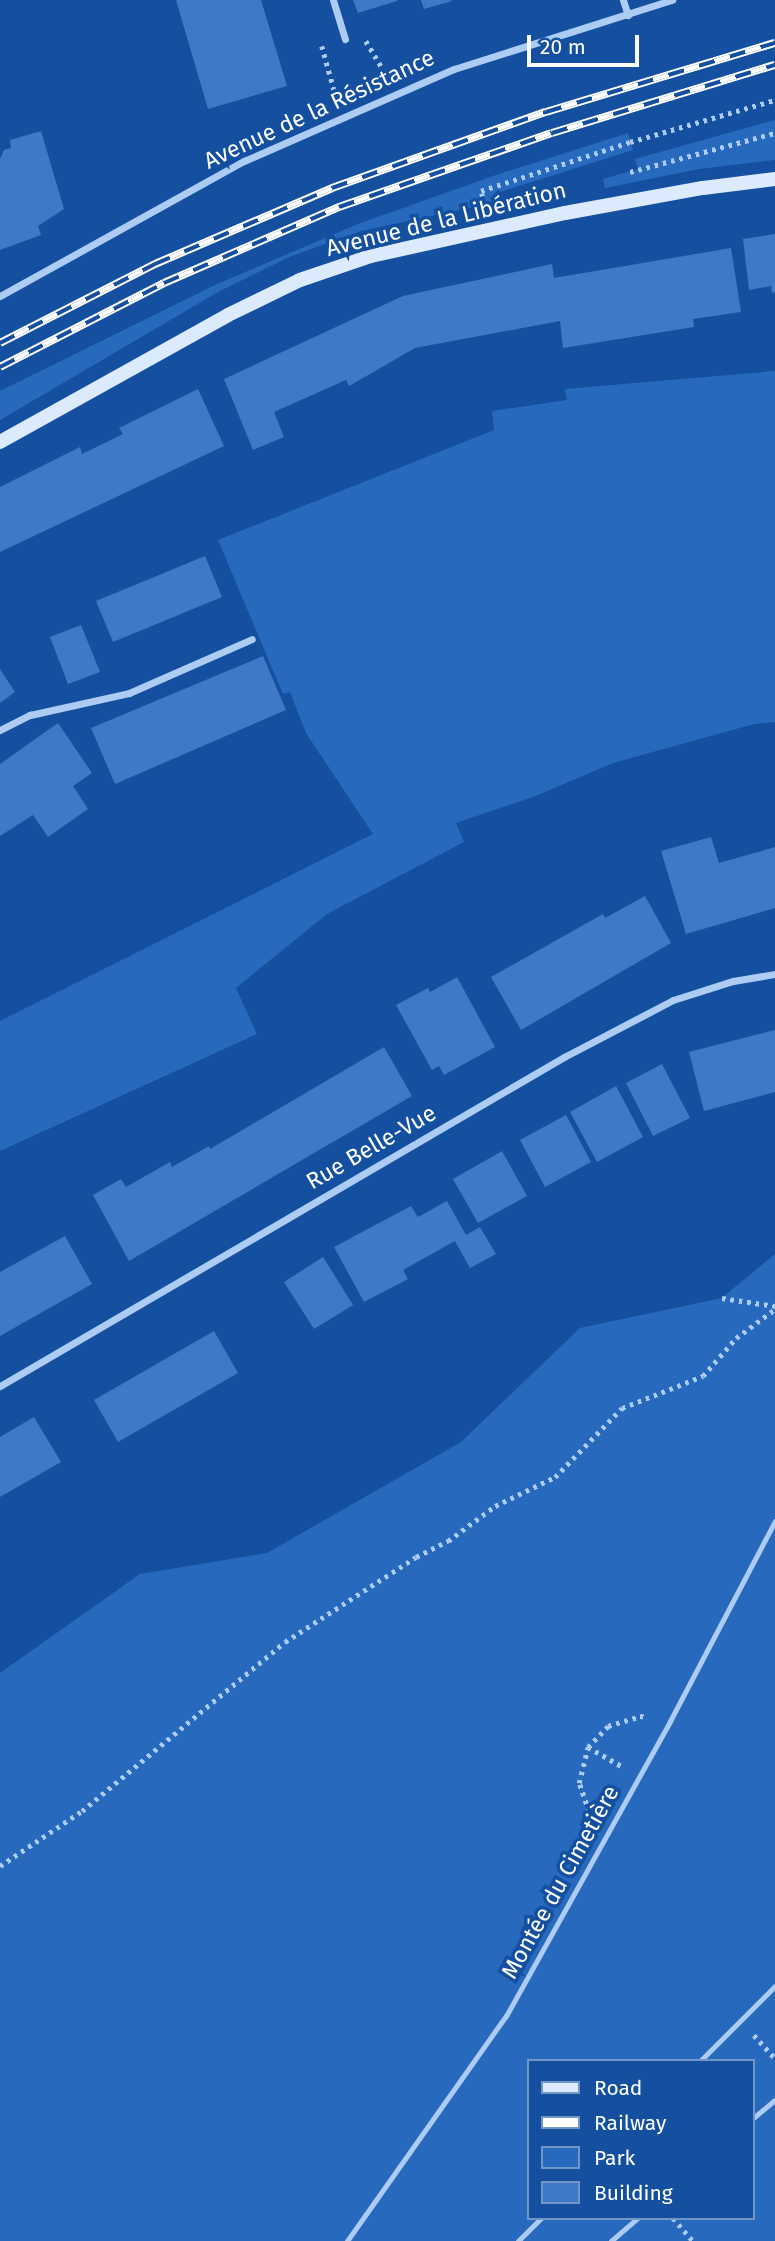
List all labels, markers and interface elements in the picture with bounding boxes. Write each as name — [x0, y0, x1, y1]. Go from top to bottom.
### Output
scale bar — [530, 21, 642, 65]
text: 20 m — [540, 34, 586, 60]
street label: Avenue de la Résistance — [199, 43, 439, 175]
street label: Avenue de la Libération — [323, 176, 569, 262]
street label: Rue Belle-Vue — [301, 1099, 441, 1195]
street label: Montée du Cimetière — [495, 1780, 625, 1984]
legend — [526, 2059, 754, 2220]
text: Road — [594, 2075, 642, 2101]
text: Railway — [594, 2110, 666, 2136]
text: Park — [594, 2145, 635, 2171]
text: Building — [594, 2180, 673, 2206]

